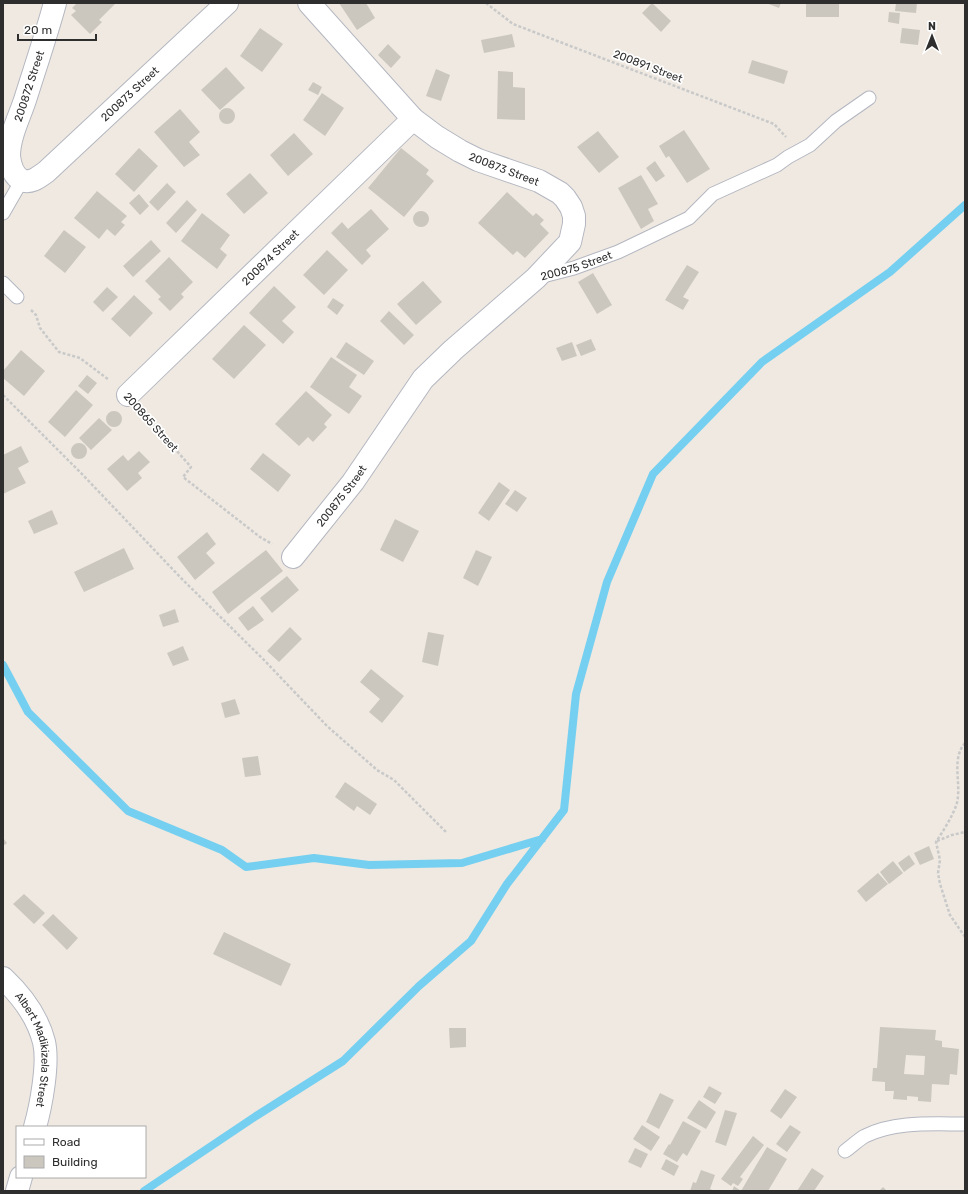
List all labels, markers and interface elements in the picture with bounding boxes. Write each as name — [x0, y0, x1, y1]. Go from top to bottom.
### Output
scale bar — [18, 16, 96, 42]
north arrow — [912, 16, 952, 56]
text: N — [928, 20, 936, 33]
text: 20 m — [24, 23, 52, 37]
street label: 200891 Street — [611, 47, 685, 86]
street label: 200872 Street — [12, 48, 47, 123]
street label: 200873 Street — [99, 64, 162, 124]
street label: 200873 Street — [467, 150, 541, 189]
street label: 200874 Street — [239, 227, 302, 288]
street label: 200875 Street — [539, 248, 615, 283]
street label: 200865 Street — [121, 390, 181, 455]
street label: 200875 Street — [314, 462, 370, 529]
street label: Albert Madikizela Street — [12, 990, 52, 1109]
legend — [16, 1126, 146, 1178]
text: Road — [52, 1135, 80, 1149]
text: Building — [52, 1155, 98, 1169]

